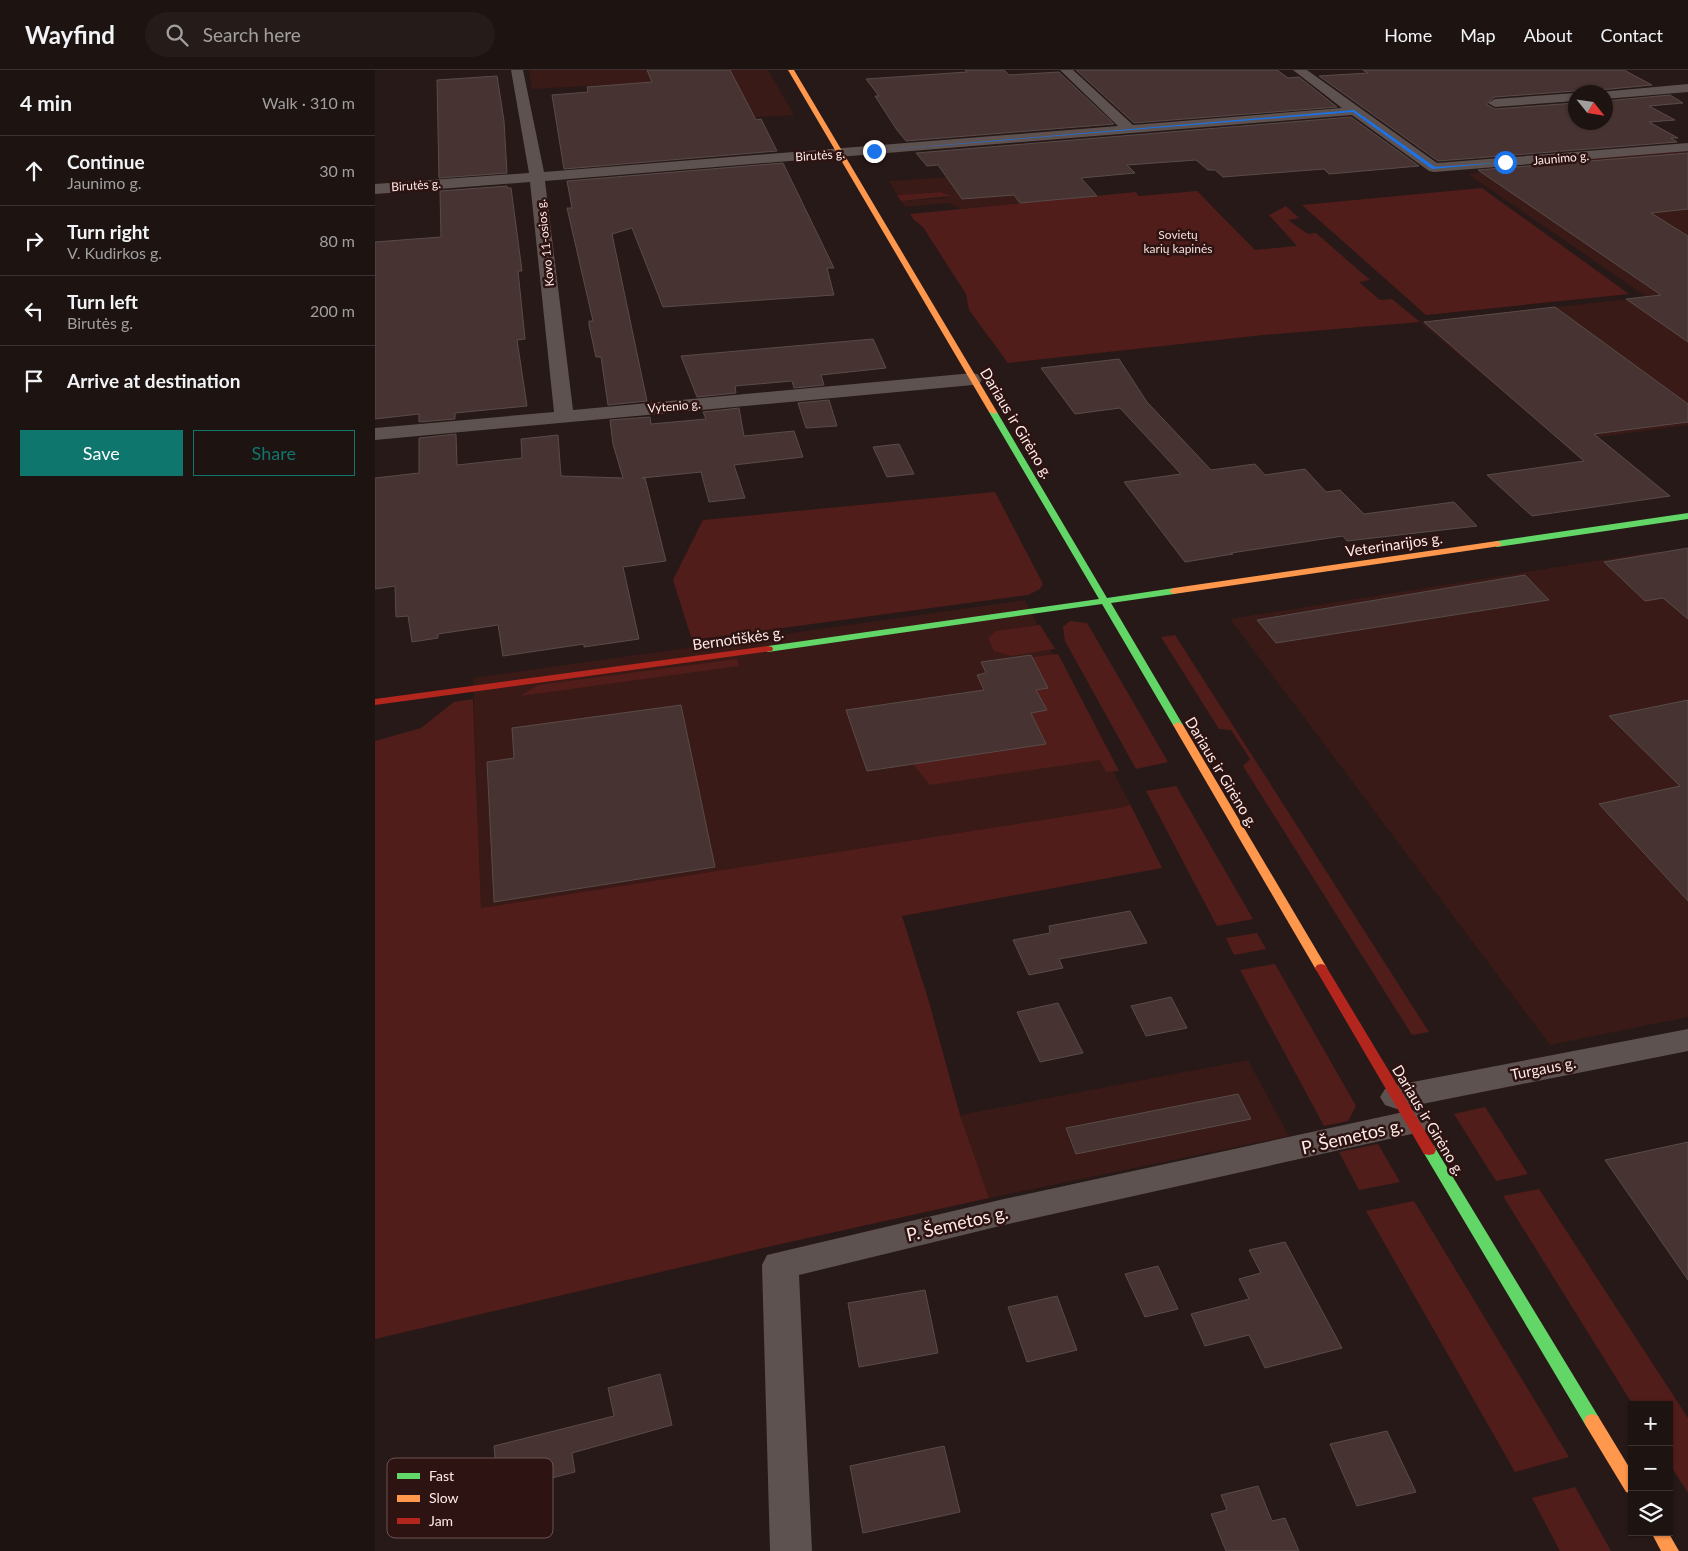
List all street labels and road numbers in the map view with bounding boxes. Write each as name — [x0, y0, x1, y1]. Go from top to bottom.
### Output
street label: Birutės g. — [795, 146, 845, 164]
street label: Jaunimo g. — [1533, 148, 1590, 168]
street label: Birutės g. — [391, 176, 441, 194]
street label: Kovo 11-osios g. — [533, 199, 557, 287]
street label: Dariaus ir Girėno g. — [977, 364, 1057, 482]
street label: Vytenio g. — [647, 396, 701, 416]
street label: Veterinarijos g. — [1344, 528, 1444, 560]
street label: Bernotiškės g. — [691, 623, 785, 653]
street label: Dariaus ir Girėno g. — [1182, 713, 1262, 831]
street label: Turgaus g. — [1509, 1053, 1577, 1083]
street label: Dariaus ir Girėno g. — [1389, 1061, 1469, 1179]
street label: P. Šemetos g. — [1299, 1114, 1405, 1158]
street label: P. Šemetos g. — [904, 1201, 1010, 1245]

